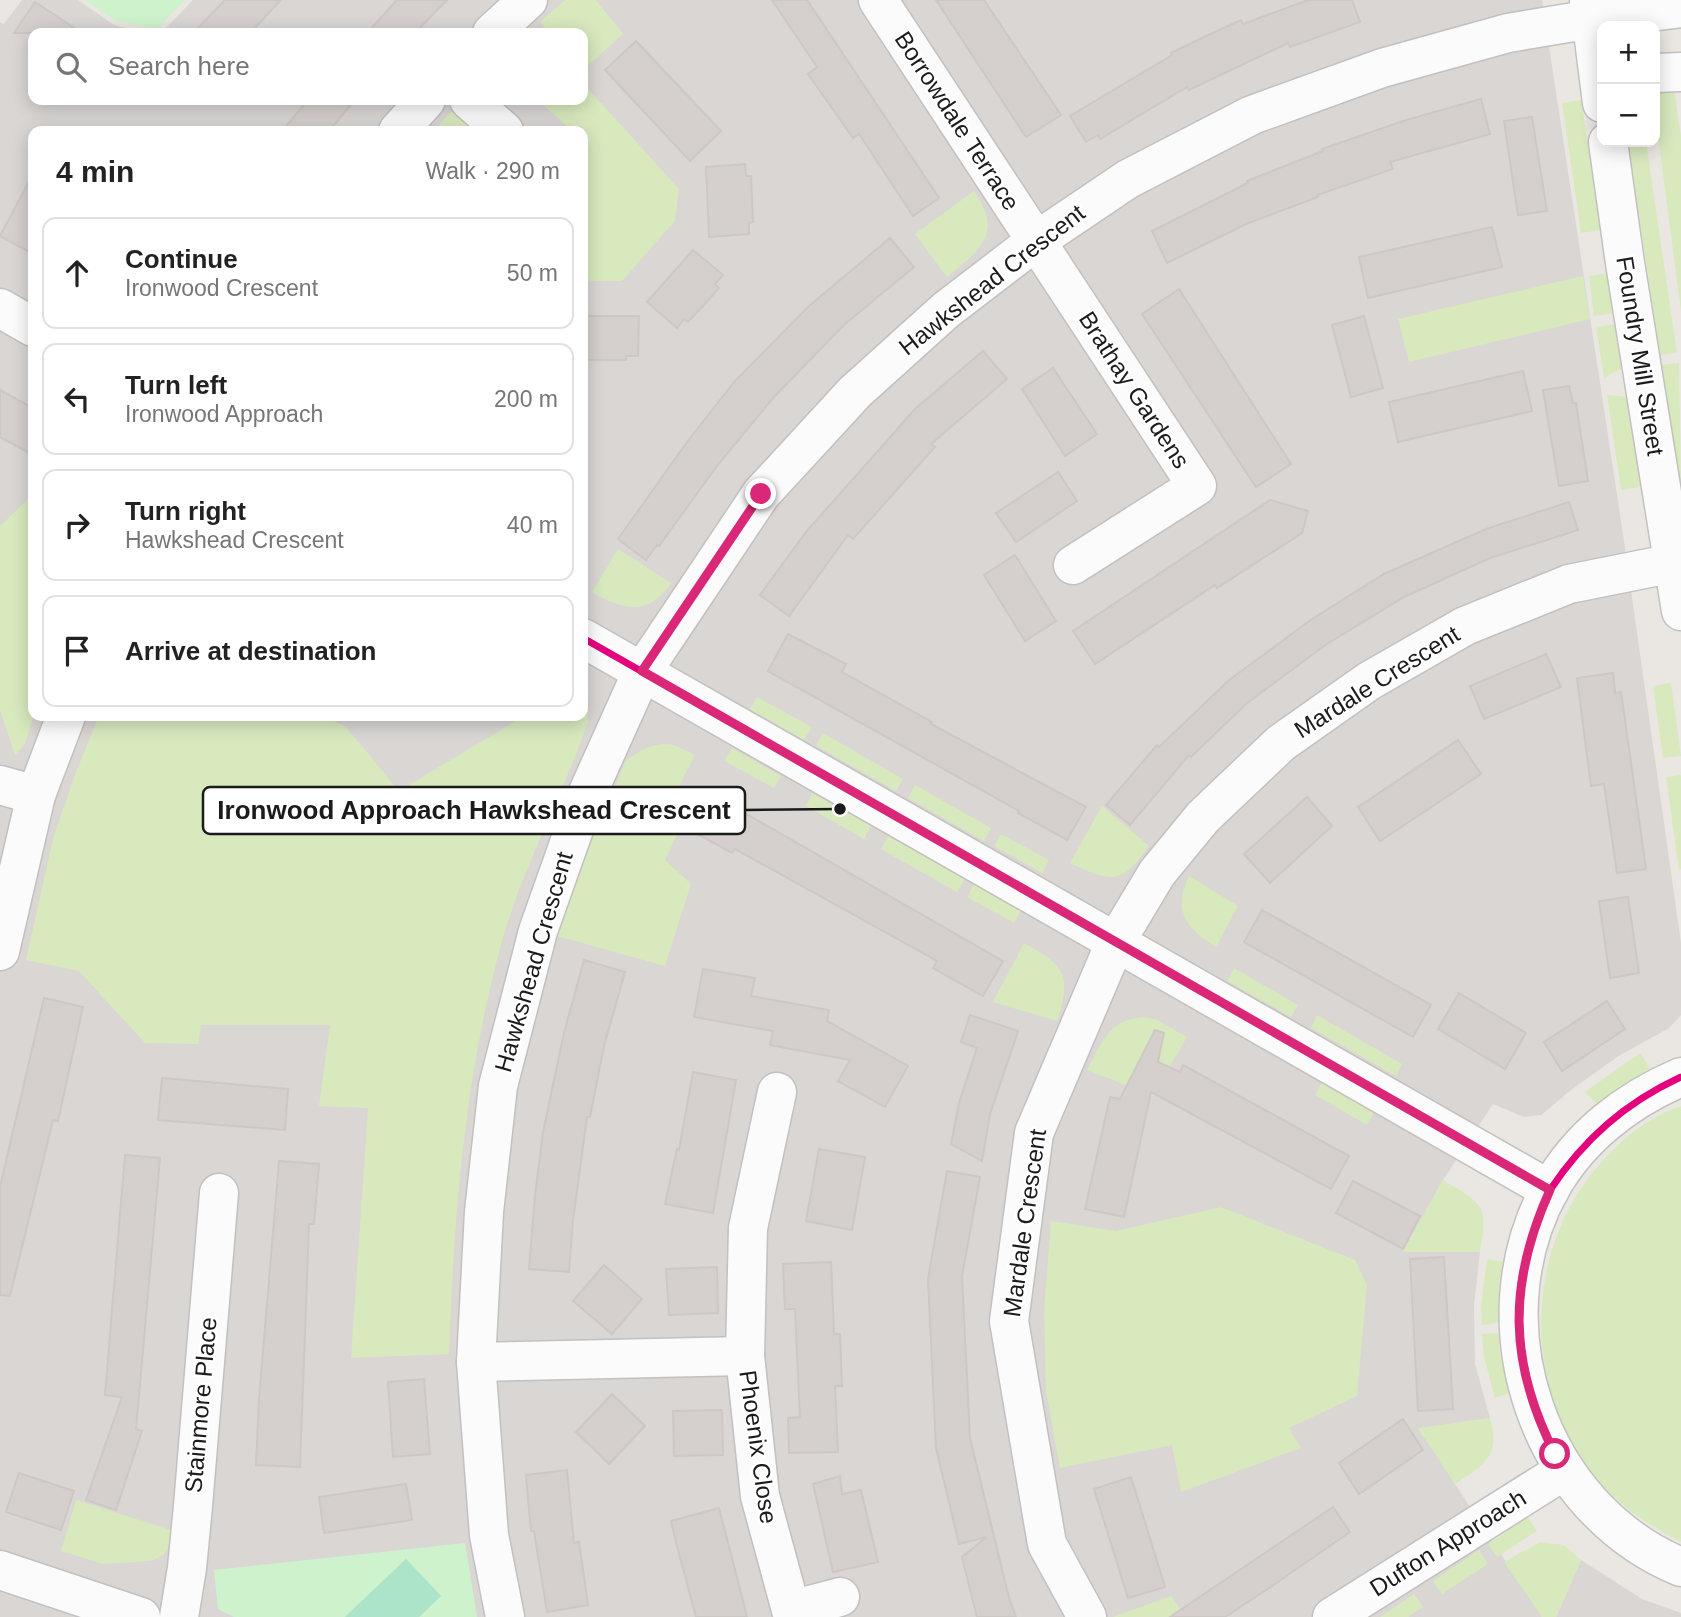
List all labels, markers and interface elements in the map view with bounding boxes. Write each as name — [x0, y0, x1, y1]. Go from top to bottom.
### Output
map controls — [1597, 21, 1660, 147]
button: + — [1597, 21, 1660, 84]
street label: Borrowdale Terrace — [890, 26, 1025, 215]
search box — [28, 28, 588, 105]
icon: search — [52, 48, 90, 86]
text: Search here — [108, 51, 250, 81]
button: − — [1597, 84, 1660, 147]
text: 4 min — [56, 155, 134, 188]
text: Walk · 290 m — [425, 158, 560, 184]
street label: Hawkshead Crescent — [894, 199, 1090, 360]
text: Continue — [125, 244, 238, 274]
icon: ahead — [58, 254, 96, 292]
street label: Foundry Mill Street — [1611, 254, 1670, 458]
text: 50 m — [507, 260, 558, 286]
text: Ironwood Crescent — [125, 275, 318, 301]
street label: Brathay Gardens — [1074, 306, 1195, 473]
text: Turn left — [125, 370, 227, 400]
icon: left — [58, 380, 96, 418]
text: 200 m — [494, 386, 558, 412]
text: Ironwood Approach — [125, 401, 323, 427]
route end — [745, 478, 776, 509]
text: Turn right — [125, 496, 246, 526]
icon: right — [58, 506, 96, 544]
text: 40 m — [507, 512, 558, 538]
text: Hawkshead Crescent — [125, 527, 344, 553]
street label: Mardale Crescent — [1289, 620, 1464, 743]
icon: arrive — [58, 632, 96, 670]
text: Arrive at destination — [125, 636, 376, 666]
callout: Ironwood Approach Hawkshead Crescent — [203, 787, 745, 834]
text: Ironwood Approach Hawkshead Crescent — [217, 795, 731, 825]
street label: Hawkshead Crescent — [489, 848, 578, 1075]
street label: Mardale Crescent — [998, 1127, 1051, 1319]
street label: Stainmore Place — [179, 1316, 222, 1494]
street label: Phoenix Close — [734, 1368, 783, 1525]
route start — [1539, 1438, 1570, 1469]
street label: Dufton Approach — [1365, 1484, 1531, 1601]

